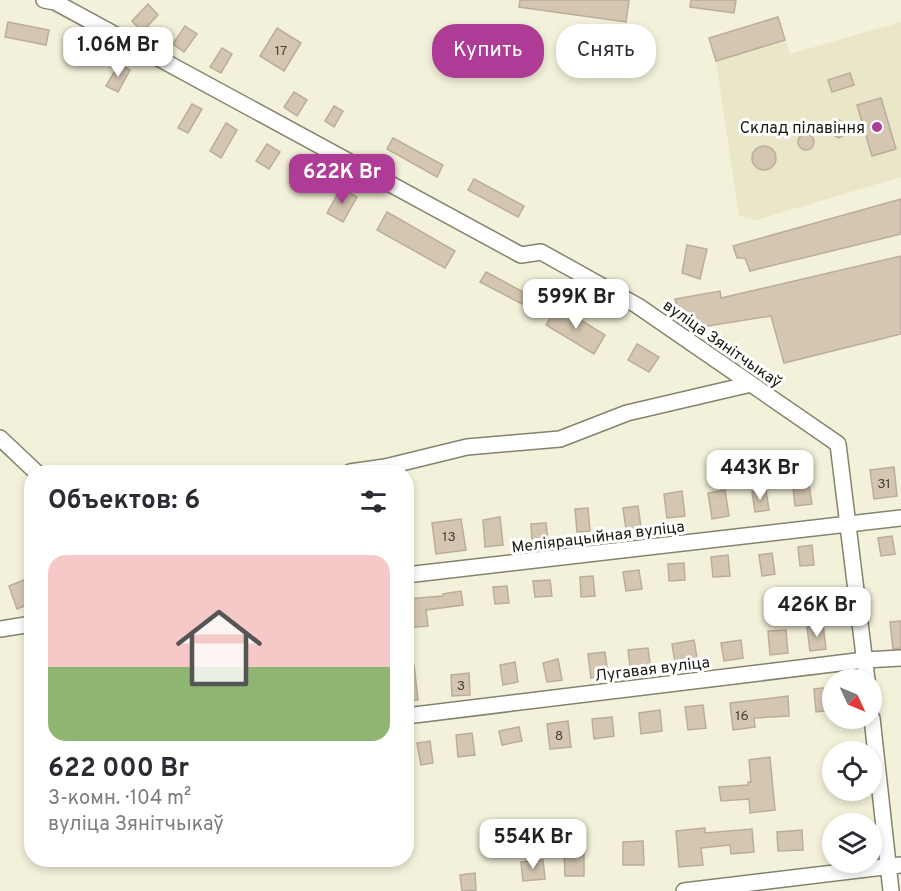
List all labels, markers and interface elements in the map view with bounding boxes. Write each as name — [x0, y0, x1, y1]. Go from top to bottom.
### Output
chip: Купить — [432, 24, 544, 78]
chip: Снять — [556, 24, 656, 78]
pin: 1.06M Br — [56, 27, 180, 78]
text: 1.06M Br — [77, 33, 159, 59]
house number: 17 — [275, 43, 287, 60]
place label: Склад пілавіння — [740, 119, 865, 139]
marker: Склад пілавіння — [870, 120, 884, 134]
pin: 622K Br — [287, 154, 397, 205]
text: 622K Br — [303, 160, 381, 186]
pin: 599K Br — [521, 279, 631, 330]
text: 599K Br — [537, 285, 615, 311]
street label: вуліца Зянітчыкаў — [659, 296, 785, 393]
pin: 443K Br — [705, 450, 815, 501]
text: 443K Br — [721, 456, 799, 482]
house number: 31 — [877, 476, 891, 493]
text: Объектов: 6 — [48, 485, 200, 518]
icon: filters — [357, 485, 390, 518]
street label: Меліярацыйная вуліца — [511, 517, 686, 559]
house number: 13 — [442, 529, 456, 546]
pin: 426K Br — [762, 587, 872, 638]
text: 426K Br — [778, 593, 856, 619]
icon: home — [165, 594, 273, 702]
street label: Лугавая вуліца — [593, 653, 711, 687]
north arrow — [822, 669, 882, 729]
map controls — [822, 669, 882, 873]
house number: 3 — [457, 678, 465, 695]
house number: 16 — [735, 708, 749, 725]
house number: 8 — [555, 728, 563, 745]
button: locate — [822, 741, 882, 801]
text: 622 000 Br — [48, 753, 189, 786]
text: 3-комн. · 104 m² — [48, 786, 191, 812]
text: вуліца Зянітчыкаў — [48, 812, 224, 838]
button: layers — [822, 813, 882, 873]
pin: 554K Br — [478, 819, 588, 870]
text: 554K Br — [494, 825, 572, 851]

